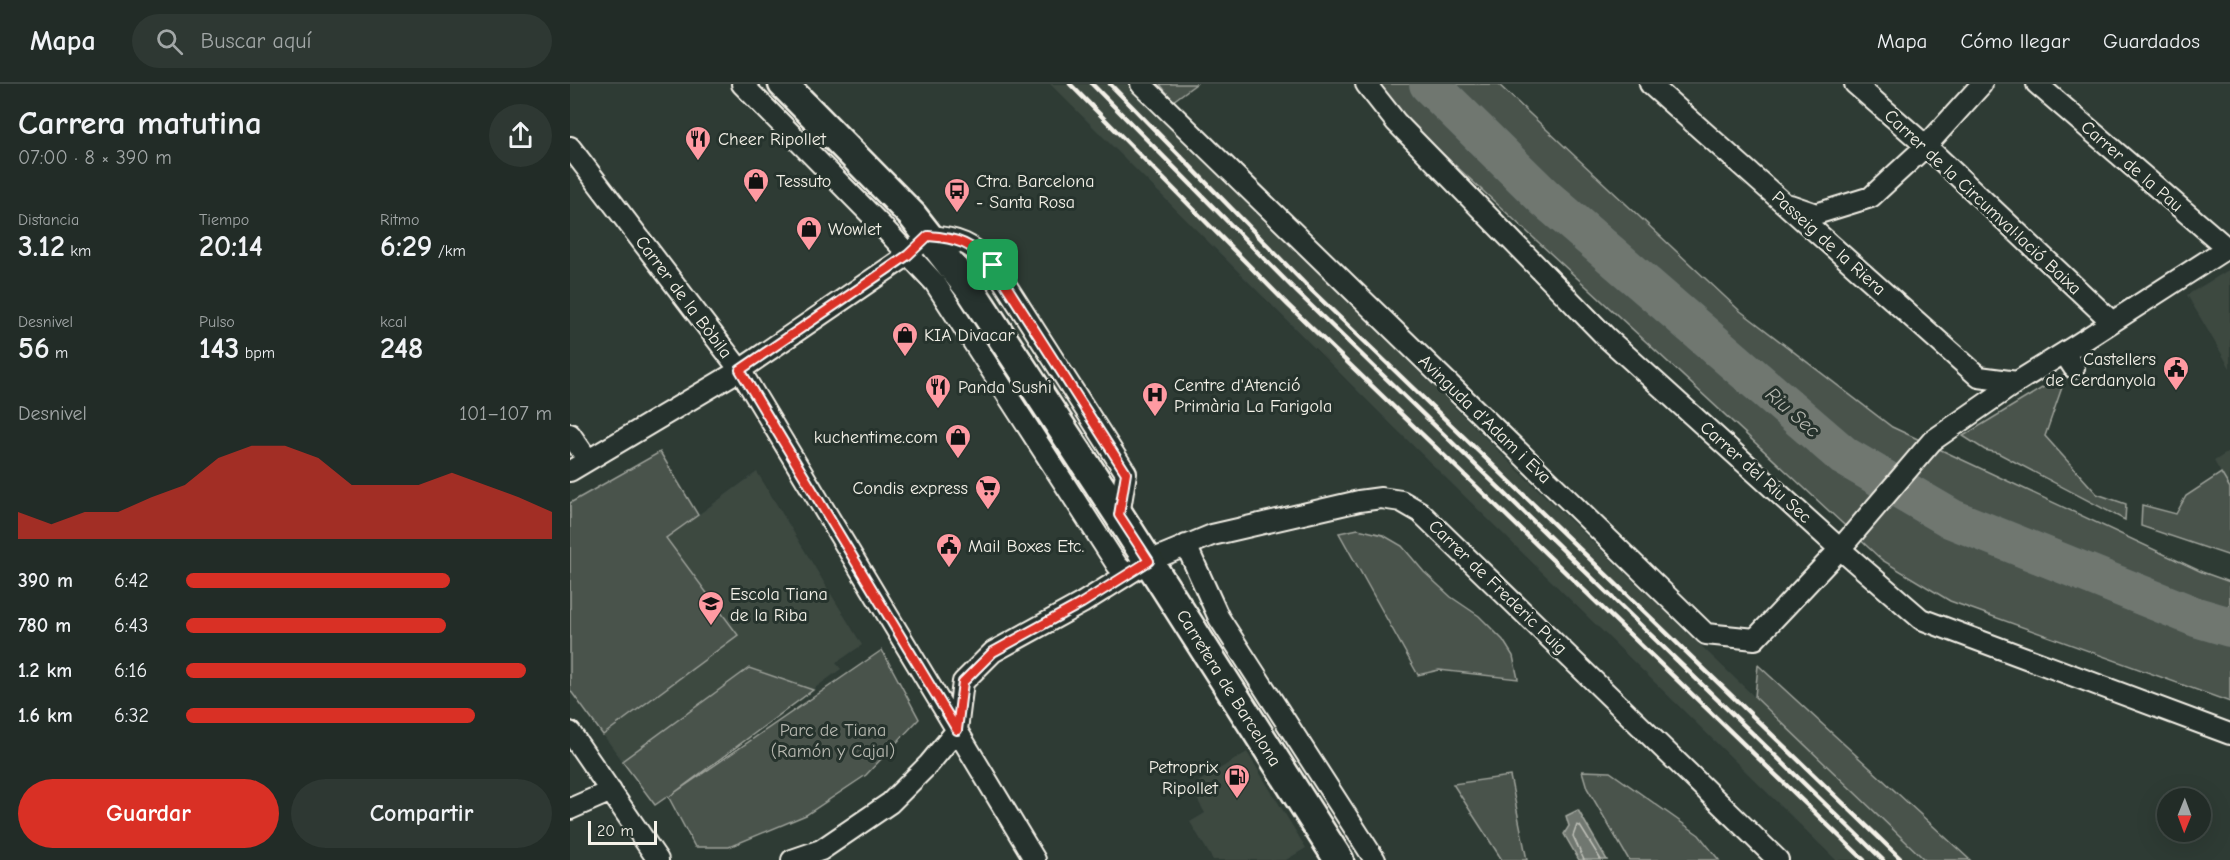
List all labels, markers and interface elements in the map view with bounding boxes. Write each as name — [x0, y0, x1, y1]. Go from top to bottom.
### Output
search box — [132, 14, 552, 68]
text: Mapa — [30, 25, 96, 57]
icon: search — [153, 25, 186, 58]
text: Buscar aquí — [201, 28, 312, 54]
text: Mapa — [1877, 29, 1927, 53]
text: Cómo llegar — [1960, 29, 2070, 53]
text: Guardados — [2103, 29, 2200, 53]
text: Carrera matutina — [18, 104, 262, 142]
button: share — [489, 104, 552, 167]
street label: Carrer de la Circumval·lació Baixa — [1880, 105, 2086, 299]
street label: Carrer de la Pau — [2076, 116, 2187, 216]
restaurant icon: Cheer Ripollet — [683, 124, 713, 162]
place label: Cheer Ripollet — [718, 129, 827, 150]
text: 07:00 · 8 × 390 m — [18, 146, 172, 169]
shop icon: Tessuto — [741, 166, 771, 204]
place label: Tessuto — [776, 171, 831, 192]
place label: Ctra. Barcelona - Santa Rosa — [976, 171, 1095, 213]
bus stop icon: Ctra. Barcelona - Santa Rosa — [942, 176, 972, 214]
street label: Passeig de la Riera — [1767, 187, 1890, 300]
text: Distancia — [18, 211, 79, 229]
text: Tiempo — [199, 211, 249, 229]
text: Ritmo — [380, 211, 419, 229]
shop icon: Wowlet — [794, 214, 824, 252]
place label: Wowlet — [828, 219, 882, 240]
text: 3.12 — [18, 229, 65, 264]
text: 20:14 — [199, 229, 263, 264]
text: 6:29 — [380, 229, 433, 264]
street label: Carrer de la Bòbila — [631, 232, 736, 363]
pin — [967, 239, 1018, 290]
text: km — [65, 242, 91, 260]
text: /km — [433, 242, 466, 260]
icon: arrive — [976, 248, 1009, 281]
text: Desnivel — [18, 313, 73, 331]
text: Pulso — [199, 313, 235, 331]
text: kcal — [380, 313, 407, 331]
shop icon: KIA Divacar — [890, 320, 920, 358]
place label: KIA Divacar — [924, 325, 1015, 346]
text: 56 — [18, 331, 50, 366]
text: 143 — [199, 331, 239, 366]
text: 248 — [380, 331, 423, 366]
text: m — [50, 344, 68, 362]
text: bpm — [239, 344, 275, 362]
place label: Castellers de Cerdanyola — [2045, 349, 2156, 391]
street label: Avinguda d'Adam i Eva — [1414, 351, 1555, 488]
public building icon: Castellers de Cerdanyola — [2161, 354, 2191, 392]
restaurant icon: Panda Sushi — [923, 372, 953, 410]
place label: Centre d'Atenció Primària La Farigola — [1174, 375, 1332, 417]
place label: Panda Sushi — [958, 377, 1052, 398]
hospital icon: Centre d'Atenció Primària La Farigola — [1140, 380, 1170, 418]
water label: Riu Sec — [1761, 383, 1825, 442]
text: Desnivel — [18, 402, 87, 425]
text: 101–107 m — [459, 402, 552, 425]
street label: Carrer del Riu Sec — [1696, 417, 1816, 528]
shop icon: kuchentime.com — [943, 422, 973, 460]
place label: kuchentime.com — [814, 427, 938, 448]
supermarket icon: Condis express — [973, 473, 1003, 511]
place label: Condis express — [852, 478, 968, 499]
street label: Carrer de Frederic Puig — [1424, 516, 1571, 659]
public building icon: Mail Boxes Etc. — [934, 531, 964, 569]
place label: Mail Boxes Etc. — [968, 536, 1084, 557]
text: 390 m — [18, 569, 73, 592]
text: 6:42 — [114, 569, 149, 592]
place label: Escola Tiana de la Riba — [730, 584, 828, 626]
school or university icon: Escola Tiana de la Riba — [696, 589, 726, 627]
street label: Carretera de Barcelona — [1172, 606, 1285, 771]
text: 780 m — [18, 614, 71, 637]
text: 6:43 — [114, 614, 148, 637]
text: 1.2 km — [18, 659, 72, 682]
text: 6:16 — [114, 659, 147, 682]
text: 1.6 km — [18, 704, 73, 727]
text: 6:32 — [114, 704, 149, 727]
park label: Parc de Tiana (Ramón y Cajal) — [771, 720, 895, 762]
place label: Petroprix Ripollet — [1149, 757, 1219, 799]
fuel station icon: Petroprix Ripollet — [1222, 762, 1252, 800]
button: Guardar — [18, 779, 279, 848]
button: Compartir — [291, 779, 552, 848]
north arrow — [2157, 788, 2211, 842]
map controls — [2157, 788, 2211, 842]
scale bar — [588, 818, 657, 846]
text: 20 m — [597, 822, 634, 840]

